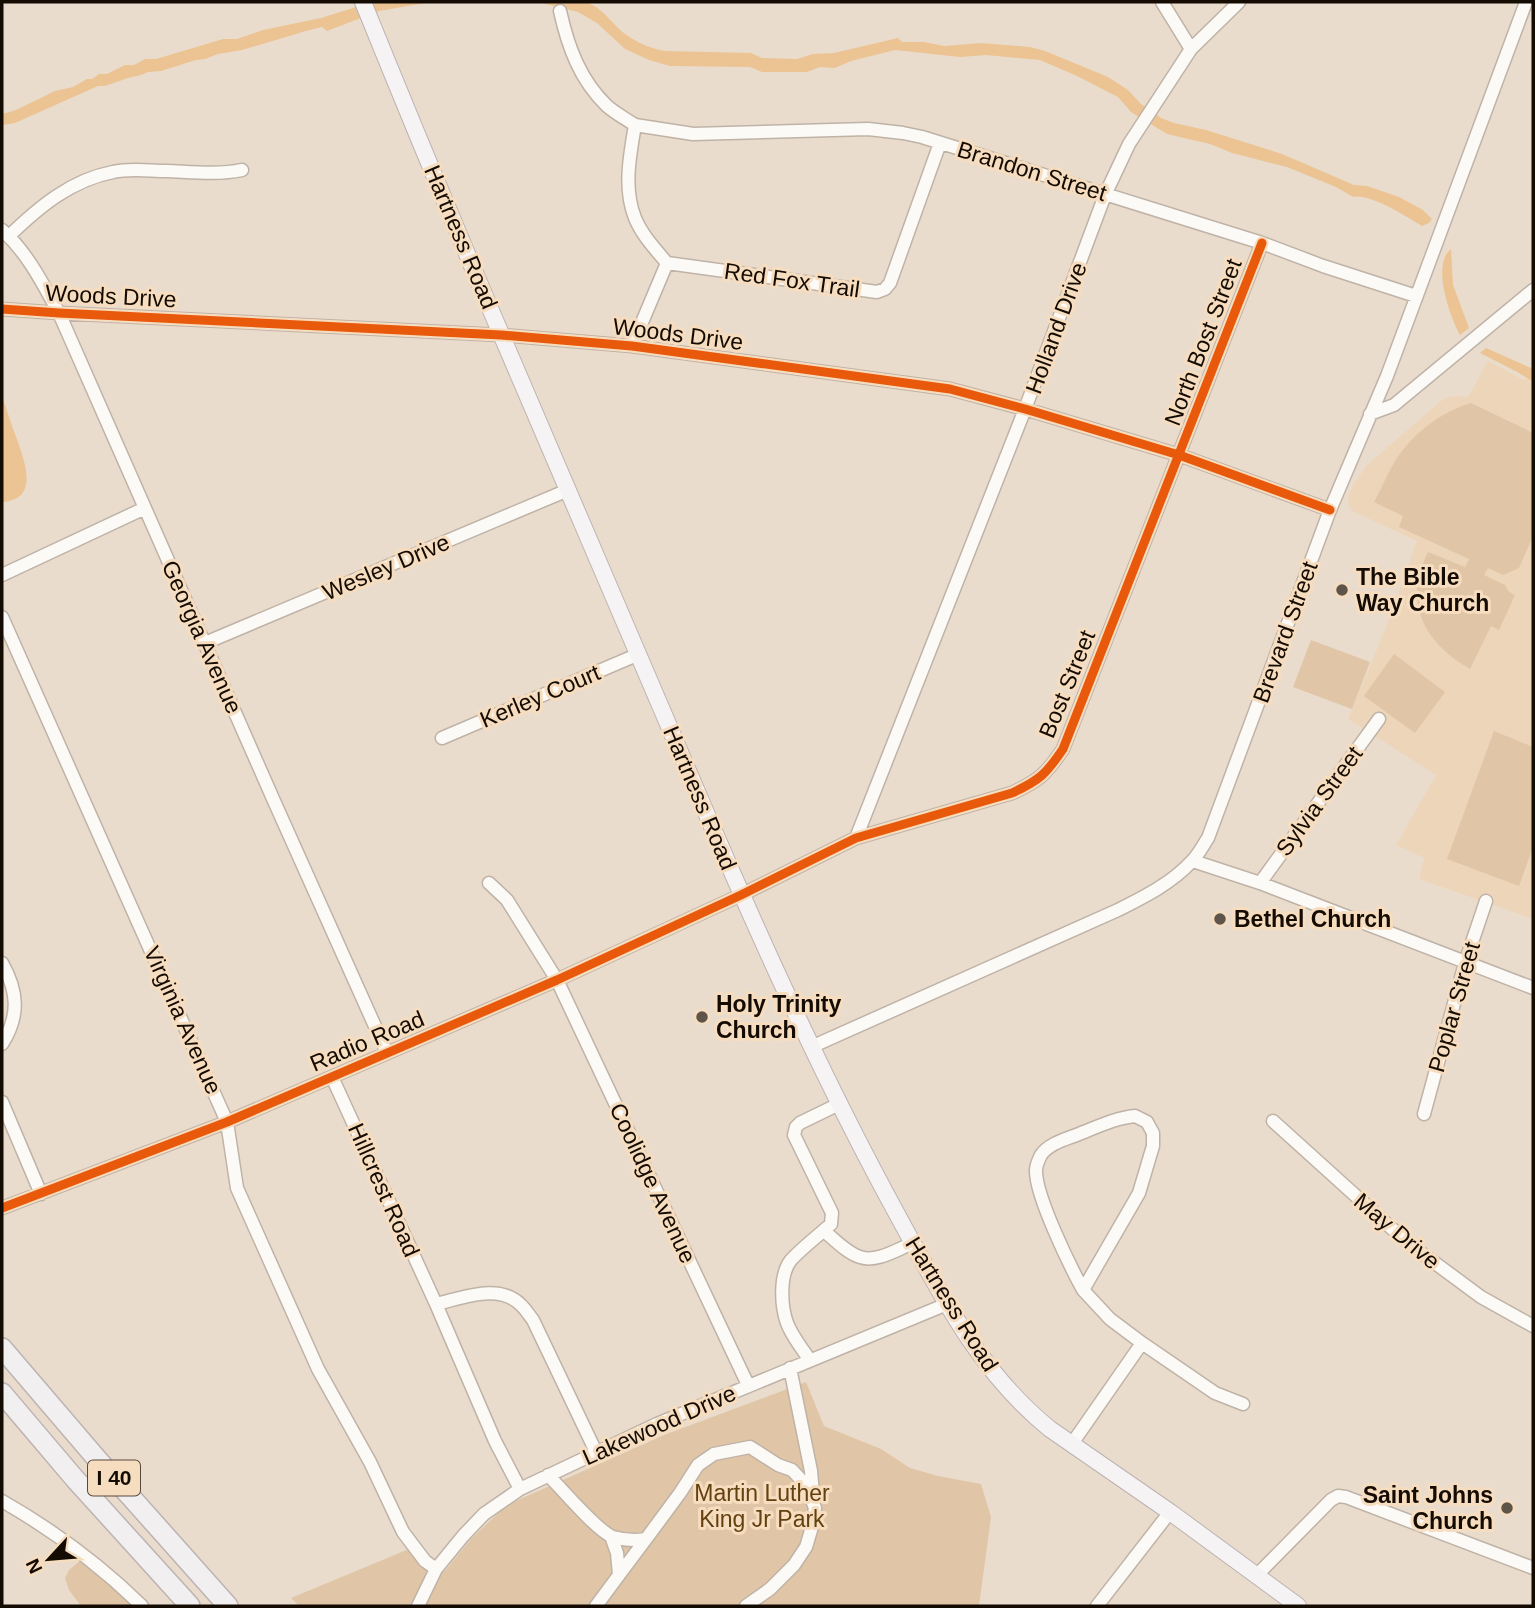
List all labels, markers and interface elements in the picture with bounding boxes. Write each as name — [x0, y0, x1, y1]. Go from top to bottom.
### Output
street label: Brandon Street — [954, 136, 1110, 206]
street label: Hartness Road — [419, 161, 503, 313]
street label: North Bost Street — [1159, 254, 1247, 429]
street label: Red Fox Trail — [722, 258, 862, 302]
street label: Holland Drive — [1020, 259, 1092, 397]
street label: Woods Drive — [45, 280, 177, 312]
street label: Woods Drive — [611, 313, 745, 355]
street label: Wesley Drive — [319, 529, 453, 605]
street label: Georgia Avenue — [157, 557, 247, 717]
street label: Brevard Street — [1247, 557, 1323, 706]
place label: The Bible Way Church — [1356, 564, 1489, 616]
marker: The Bible Way Church — [1334, 582, 1350, 598]
street label: Bost Street — [1034, 626, 1101, 742]
street label: Kerley Court — [476, 659, 604, 733]
street label: Hartness Road — [658, 722, 742, 874]
street label: Sylvia Street — [1271, 741, 1368, 861]
place label: Bethel Church — [1234, 906, 1391, 932]
marker: Bethel Church — [1212, 911, 1228, 927]
street label: Poplar Street — [1423, 938, 1485, 1075]
street label: Virginia Avenue — [139, 942, 227, 1098]
place label: Holy Trinity Church — [716, 991, 841, 1043]
street label: Radio Road — [306, 1005, 428, 1077]
marker: Holy Trinity Church — [694, 1009, 710, 1025]
street label: Coolidge Avenue — [605, 1099, 701, 1267]
street label: Hillcrest Road — [343, 1119, 425, 1261]
street label: May Drive — [1349, 1188, 1445, 1274]
street label: Hartness Road — [900, 1232, 1004, 1376]
street label: Lakewood Drive — [578, 1380, 740, 1470]
road number: I 40 — [88, 1460, 140, 1496]
park label: Martin Luther King Jr Park — [694, 1480, 830, 1532]
place label: Saint Johns Church — [1363, 1482, 1493, 1534]
marker: Saint Johns Church — [1499, 1500, 1515, 1516]
north arrow — [14, 1524, 84, 1594]
text: N — [22, 1555, 47, 1577]

